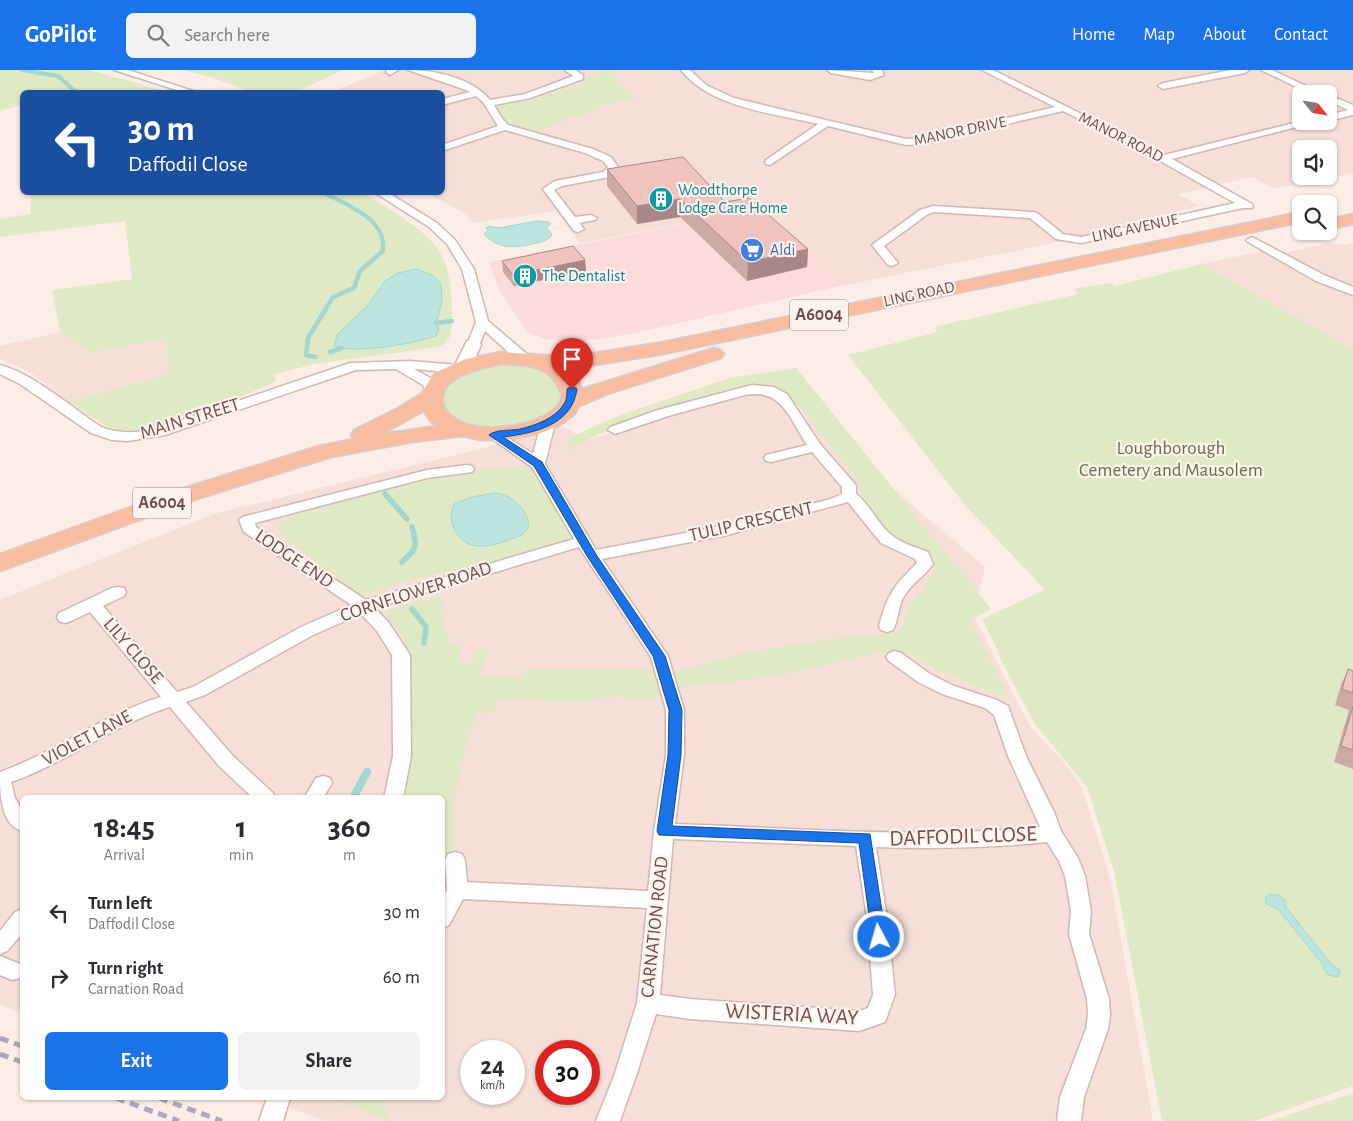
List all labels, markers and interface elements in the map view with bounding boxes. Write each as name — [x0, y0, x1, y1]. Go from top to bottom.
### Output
search box — [126, 13, 476, 58]
icon: search — [144, 21, 172, 49]
text: GoPilot — [25, 23, 96, 47]
text: Search here — [184, 26, 270, 45]
text: Home — [1072, 26, 1115, 44]
text: Map — [1143, 26, 1175, 44]
text: About — [1203, 26, 1246, 44]
text: Contact — [1274, 26, 1328, 44]
north arrow — [1292, 85, 1338, 130]
map controls — [1292, 85, 1337, 240]
street label: MANOR ROAD — [1076, 109, 1166, 165]
icon: left — [45, 110, 110, 175]
text: 30 m — [128, 112, 195, 147]
street label: MANOR DRIVE — [912, 113, 1008, 149]
button: sound — [1292, 140, 1337, 185]
text: Daffodil Close — [128, 153, 248, 175]
place label: Woodthorpe Lodge Care Home — [678, 182, 788, 216]
building icon: Woodthorpe Lodge Care Home — [648, 186, 674, 212]
button: search — [1292, 195, 1337, 240]
street label: LING AVENUE — [1090, 211, 1180, 245]
supermarket icon: Aldi — [739, 237, 765, 263]
place label: Aldi — [770, 242, 795, 258]
building icon: The Dentalist — [512, 263, 538, 289]
place label: The Dentalist — [542, 268, 625, 284]
street label: LING ROAD — [882, 279, 956, 309]
road number: A6004 — [790, 300, 848, 330]
pin — [551, 338, 593, 389]
icon: arrive — [558, 345, 586, 373]
street label: MAIN STREET — [138, 395, 242, 443]
park label: Loughborough Cemetery and Mausolem — [1079, 439, 1263, 480]
road number: A6004 — [133, 488, 191, 518]
street label: TULIP CRESCENT — [687, 498, 815, 546]
street label: LODGE END — [252, 526, 336, 592]
street label: CORNFLOWER ROAD — [338, 559, 494, 625]
street label: LILY CLOSE — [99, 614, 167, 688]
street label: VIOLET LANE — [39, 707, 135, 769]
text: 18:45 — [94, 813, 155, 843]
text: 1 — [236, 813, 247, 843]
text: 360 — [328, 813, 371, 843]
street label: DAFFODIL CLOSE — [889, 822, 1037, 850]
text: Arrival — [104, 847, 145, 863]
text: min — [229, 847, 254, 863]
text: m — [343, 847, 356, 863]
street label: CARNATION ROAD — [638, 855, 672, 999]
text: Turn left — [88, 894, 152, 913]
icon: left — [45, 899, 73, 927]
text: 30 m — [384, 903, 420, 922]
position arrow — [852, 910, 904, 962]
text: Daffodil Close — [88, 916, 175, 932]
text: Turn right — [88, 959, 163, 978]
icon: right — [45, 964, 73, 992]
text: 60 m — [383, 968, 420, 987]
text: Carnation Road — [88, 981, 184, 997]
street label: WISTERIA WAY — [725, 1000, 860, 1029]
button: Exit — [45, 1032, 228, 1090]
button: Share — [238, 1032, 420, 1090]
speed limit sign: 30 — [535, 1040, 600, 1105]
text: 24 — [480, 1054, 505, 1079]
text: km/h — [480, 1079, 505, 1091]

